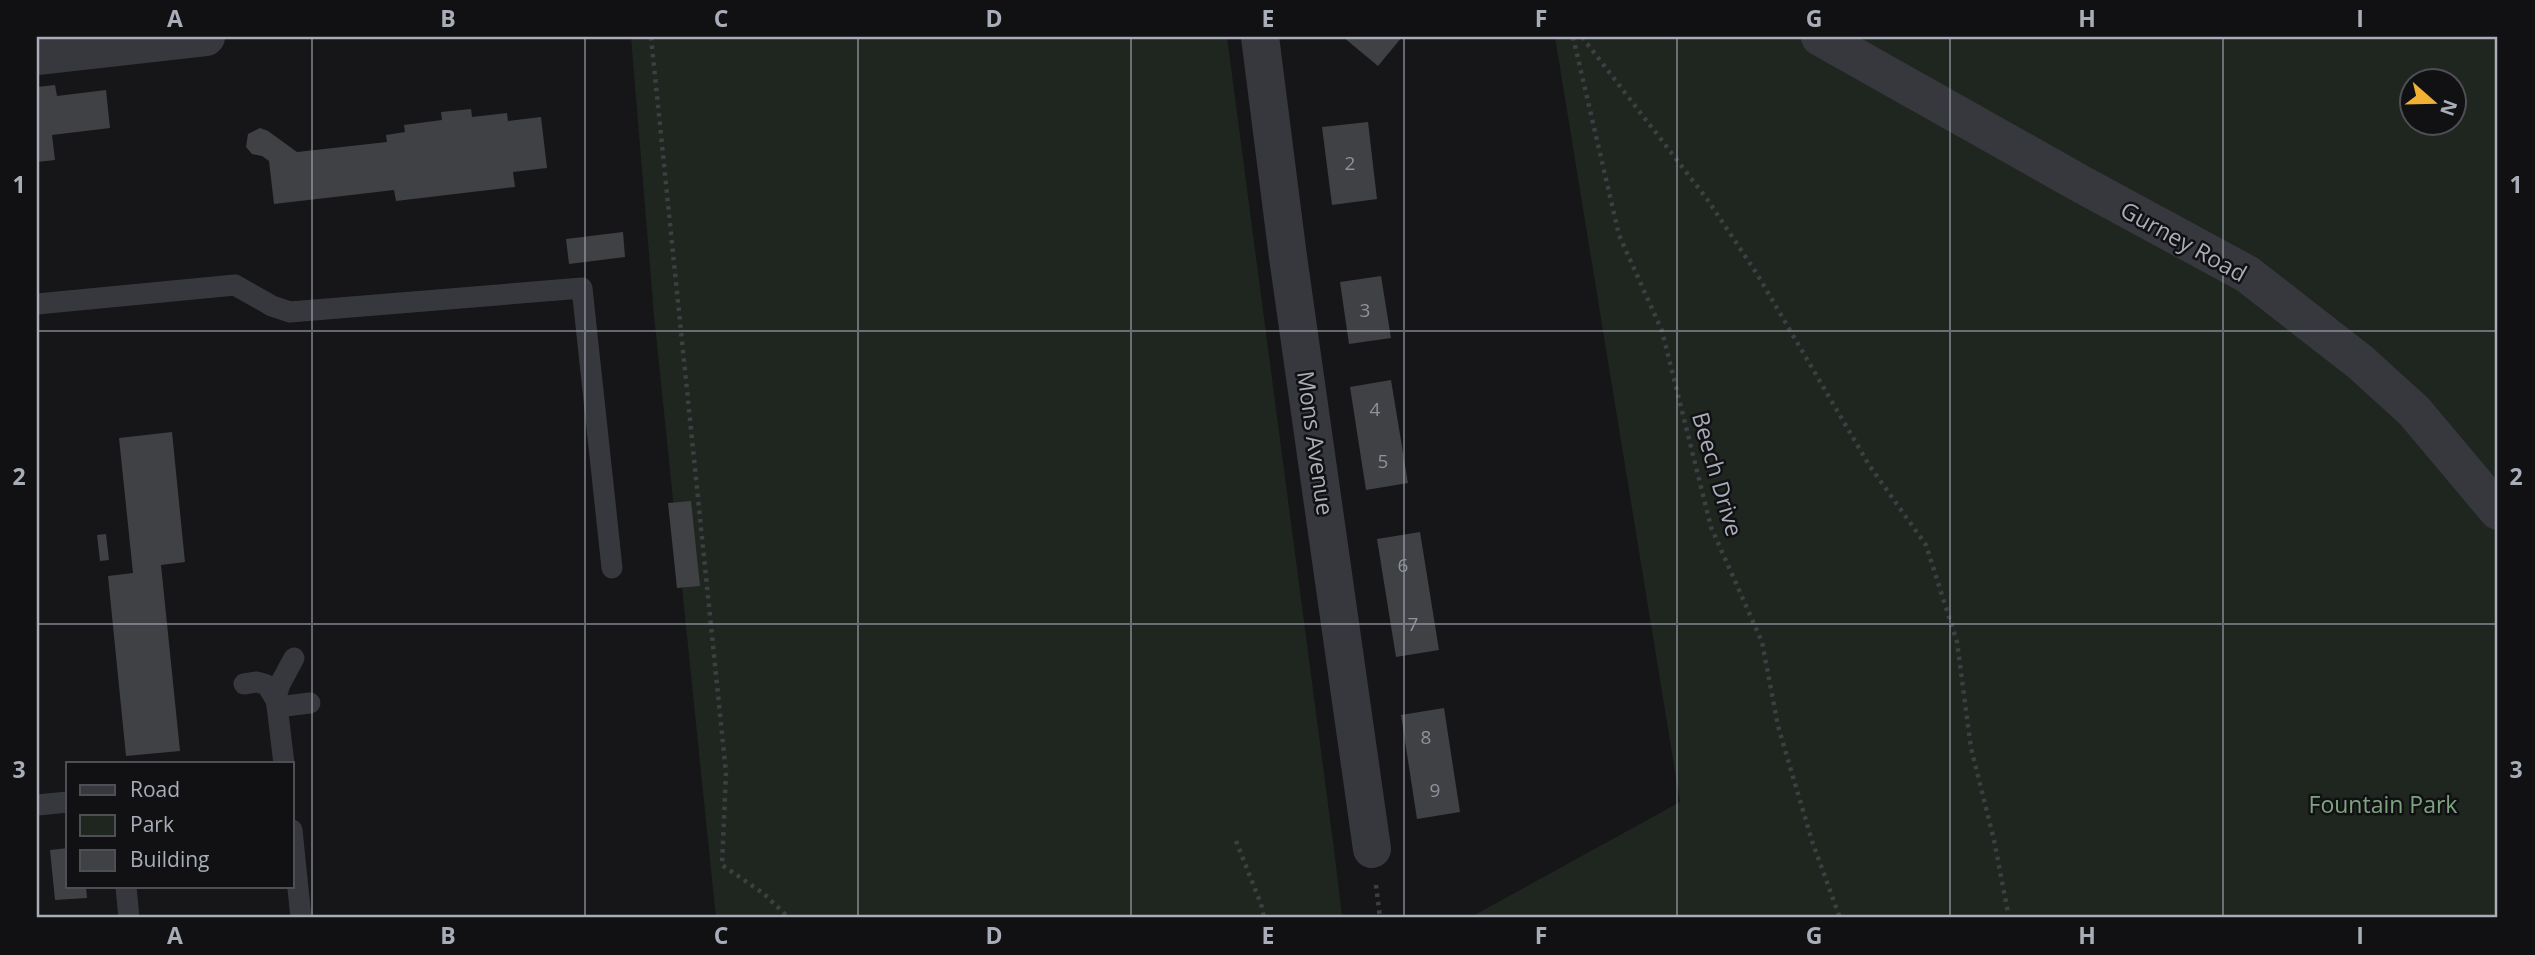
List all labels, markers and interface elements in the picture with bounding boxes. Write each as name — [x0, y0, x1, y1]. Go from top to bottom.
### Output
text: A — [167, 2, 183, 34]
text: B — [440, 2, 456, 34]
text: C — [714, 2, 728, 34]
text: D — [985, 2, 1003, 34]
text: E — [1262, 2, 1274, 34]
text: F — [1535, 2, 1547, 34]
text: G — [1806, 2, 1822, 34]
text: H — [2078, 2, 2096, 34]
text: I — [2356, 2, 2364, 34]
north arrow — [2398, 66, 2468, 136]
text: N — [2434, 96, 2464, 120]
house number: 2 — [1345, 150, 1355, 176]
text: 1 — [12, 168, 26, 200]
text: 1 — [2509, 168, 2523, 200]
street label: Gurney Road — [2115, 193, 2253, 289]
house number: 3 — [1360, 297, 1370, 323]
street label: Mons Avenue — [1290, 369, 1342, 517]
house number: 4 — [1370, 396, 1381, 422]
street label: Beech Drive — [1685, 408, 1751, 540]
house number: 5 — [1378, 448, 1388, 474]
text: 2 — [12, 460, 26, 492]
text: 2 — [2509, 460, 2523, 492]
house number: 6 — [1398, 552, 1408, 578]
house number: 7 — [1408, 611, 1418, 637]
house number: 8 — [1421, 724, 1431, 750]
text: 3 — [12, 753, 26, 785]
text: 3 — [2509, 753, 2523, 785]
legend — [66, 762, 294, 888]
text: Road — [130, 775, 180, 803]
house number: 9 — [1430, 777, 1440, 803]
park label: Fountain Park — [2309, 788, 2457, 820]
text: Park — [130, 810, 174, 838]
text: Building — [130, 845, 209, 873]
text: A — [167, 919, 183, 951]
text: B — [440, 919, 456, 951]
text: C — [714, 919, 728, 951]
text: D — [985, 919, 1003, 951]
text: E — [1262, 919, 1274, 951]
text: F — [1535, 919, 1547, 951]
text: G — [1806, 919, 1822, 951]
text: H — [2078, 919, 2096, 951]
text: I — [2356, 919, 2364, 951]

